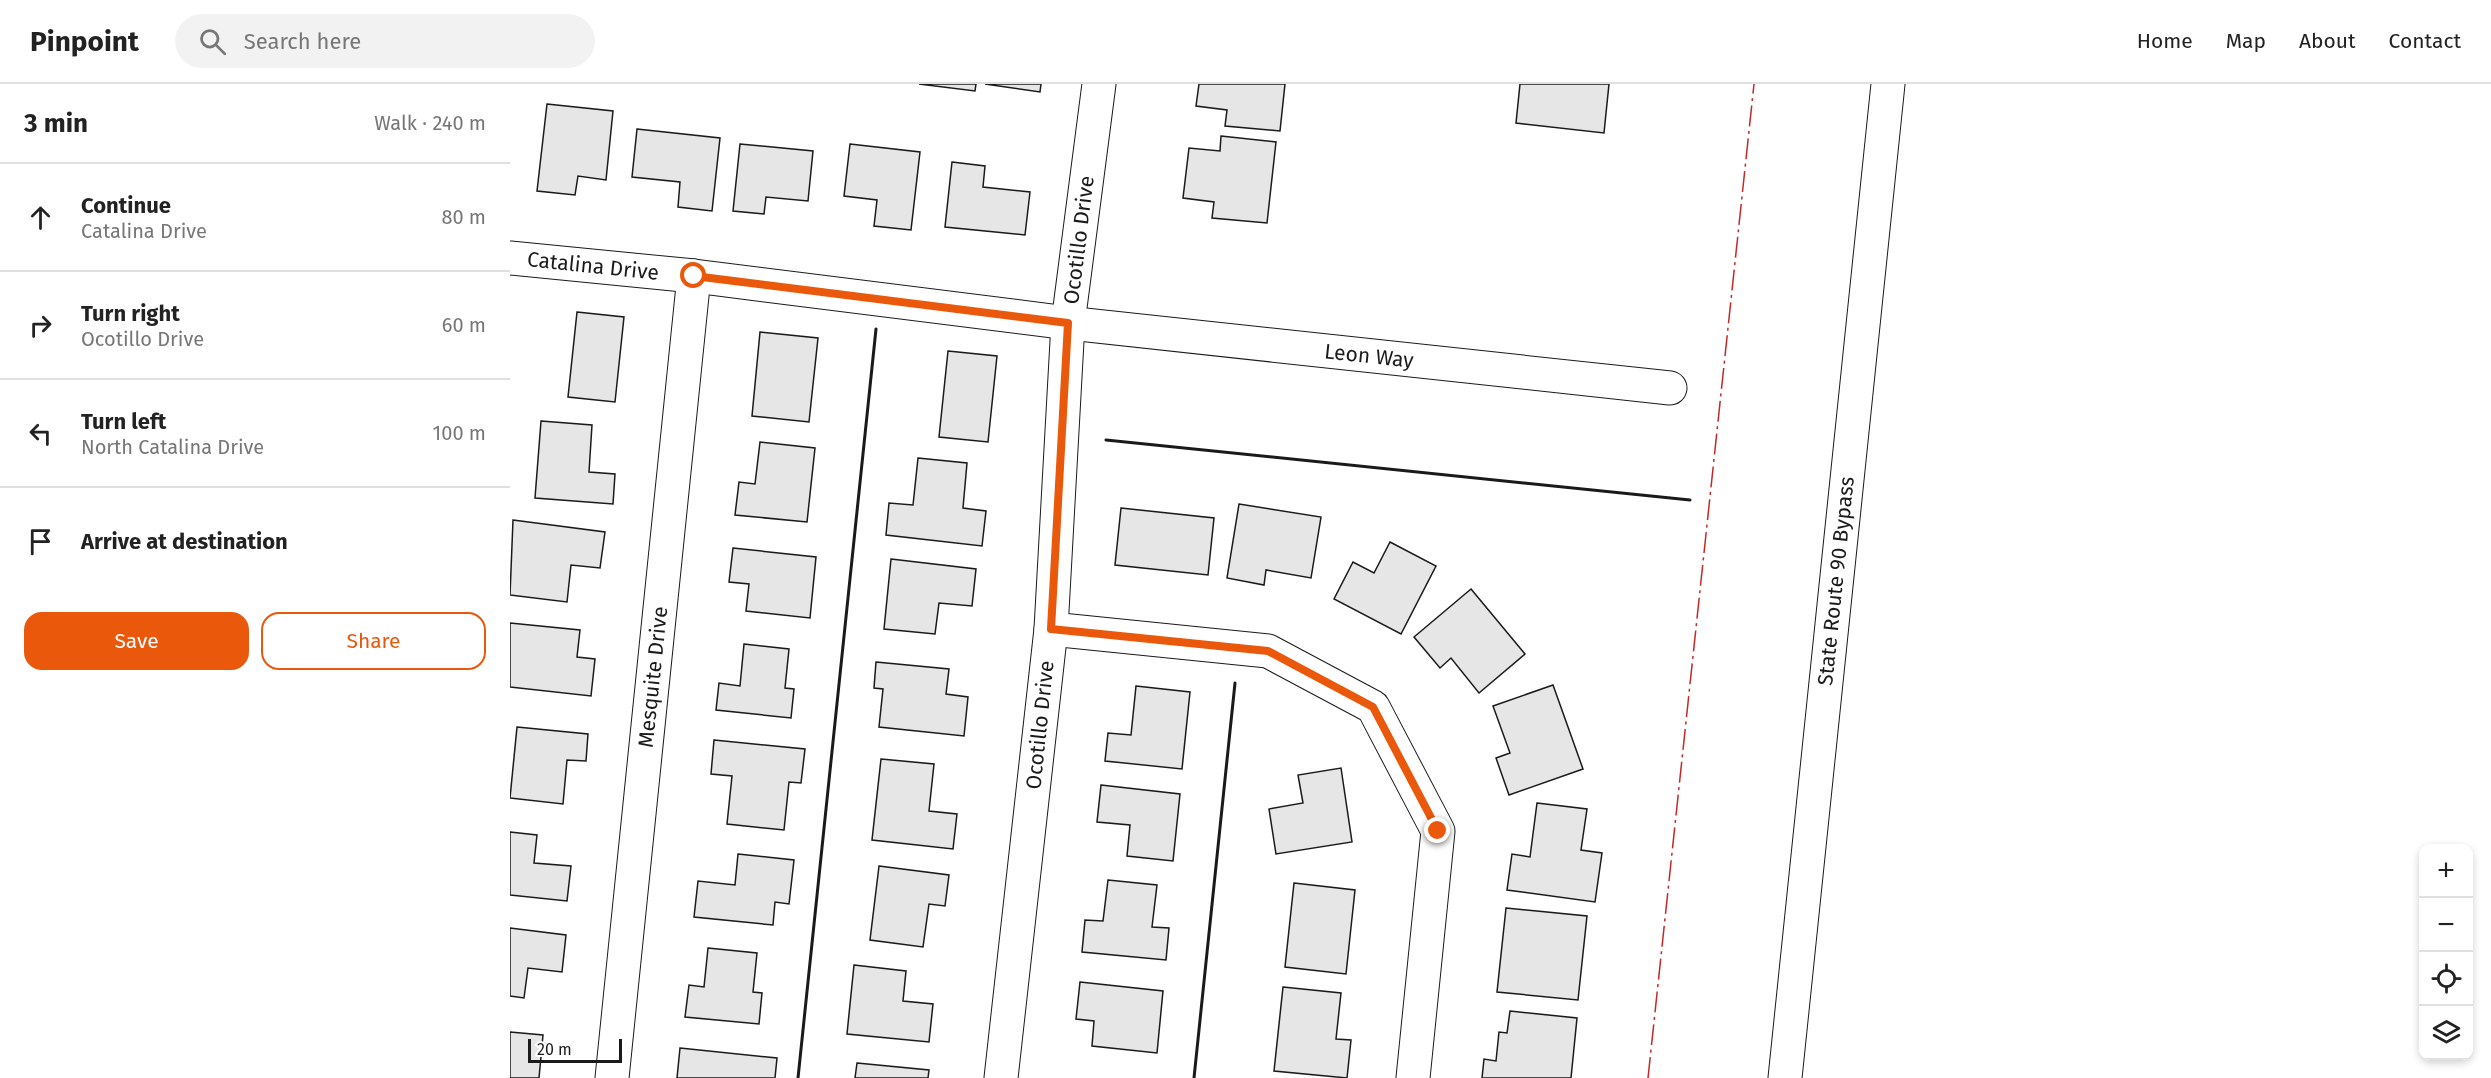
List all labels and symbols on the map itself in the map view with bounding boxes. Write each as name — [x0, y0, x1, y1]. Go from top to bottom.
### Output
street label: Ocotillo Drive — [1058, 174, 1100, 306]
street label: Catalina Drive — [526, 246, 660, 286]
route start — [680, 262, 706, 288]
street label: Leon Way — [1323, 338, 1416, 374]
street label: State Route 90 Bypass — [1812, 475, 1860, 687]
street label: Mesquite Drive — [633, 605, 673, 749]
street label: Ocotillo Drive — [1020, 659, 1060, 791]
route end — [1424, 817, 1450, 843]
scale bar — [528, 1036, 622, 1064]

